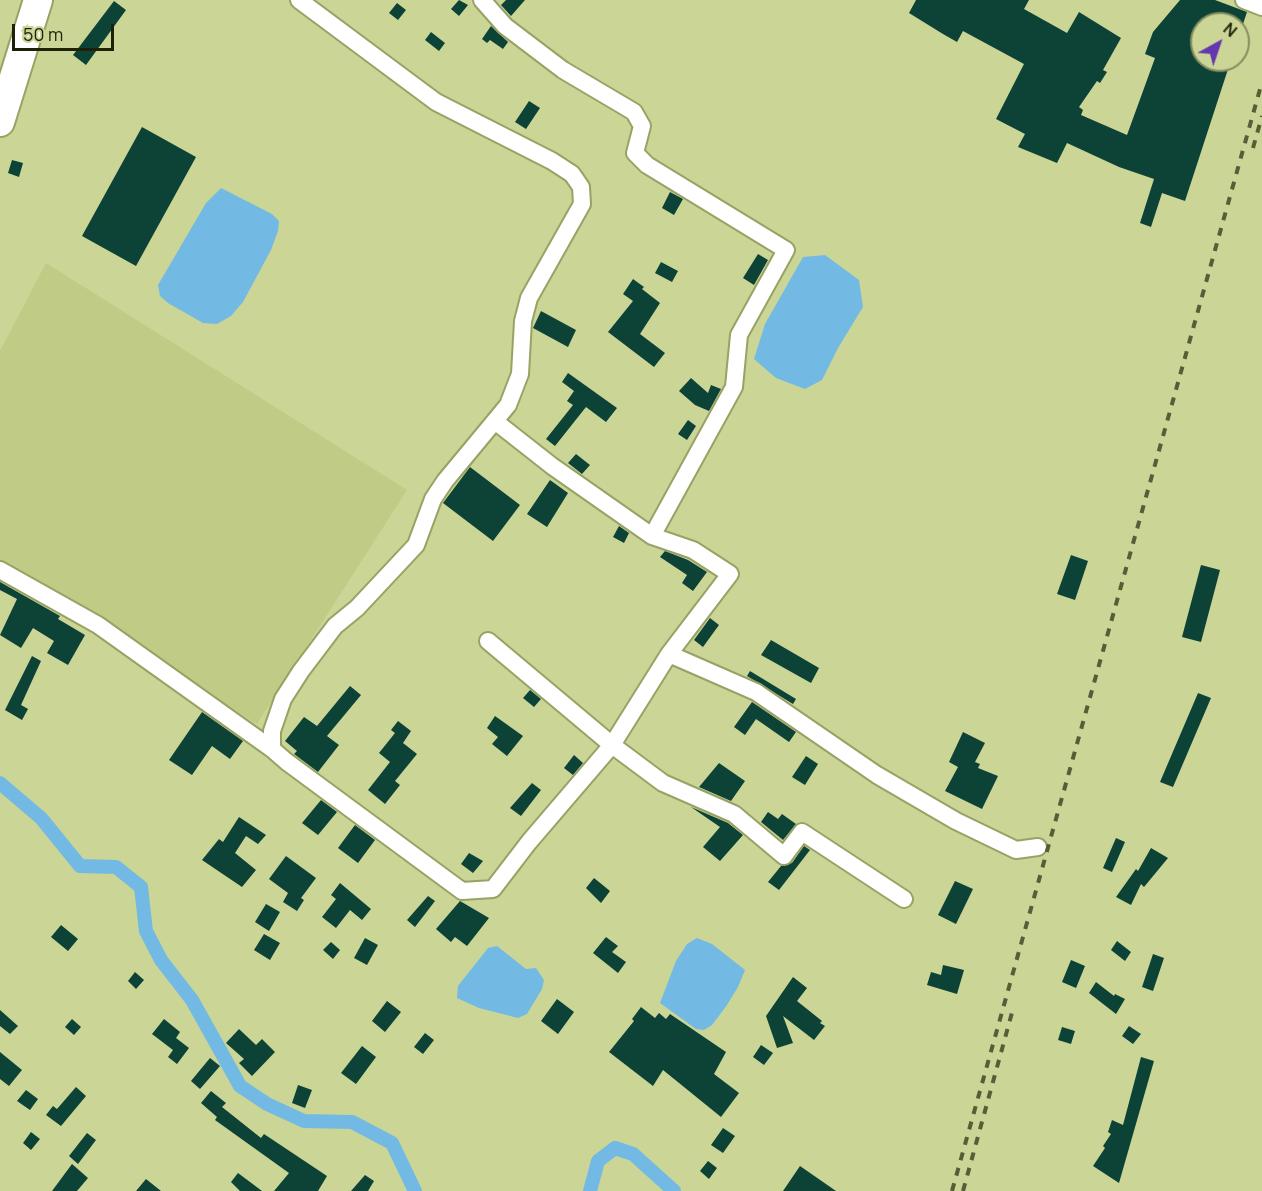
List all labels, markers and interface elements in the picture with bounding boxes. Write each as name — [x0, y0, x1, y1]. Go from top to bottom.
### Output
scale bar — [15, 12, 117, 50]
north arrow — [1190, 12, 1250, 72]
text: N — [1219, 18, 1242, 42]
text: 50 m — [23, 22, 63, 46]

